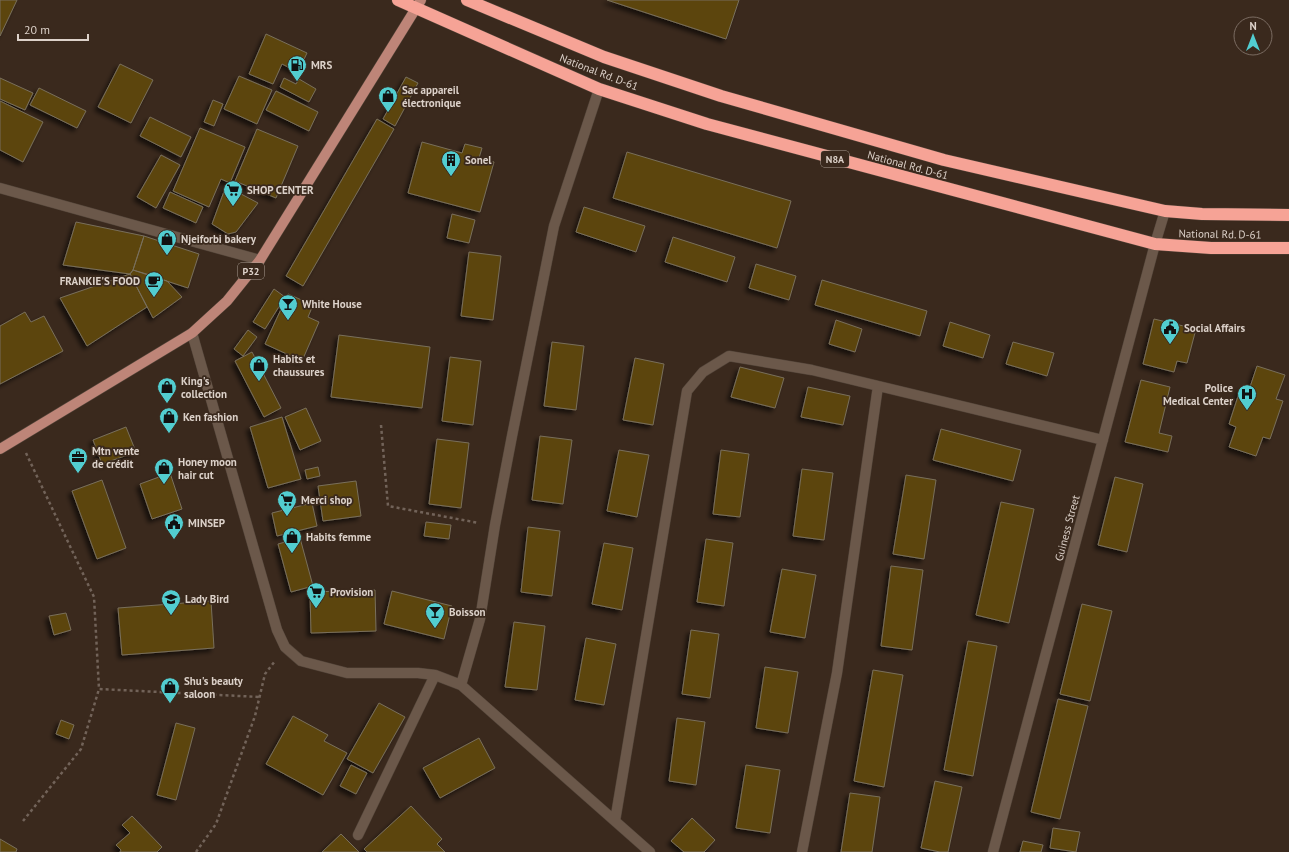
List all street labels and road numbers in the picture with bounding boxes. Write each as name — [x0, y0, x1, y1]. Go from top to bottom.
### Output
street label: National Rd. D-61 — [558, 51, 640, 93]
street label: National Rd. D-61 — [866, 147, 950, 183]
road number: N8A — [821, 151, 849, 167]
street label: National Rd. D-61 — [1178, 226, 1262, 242]
road number: P32 — [238, 263, 264, 279]
street label: Guiness Street — [1052, 493, 1083, 562]

